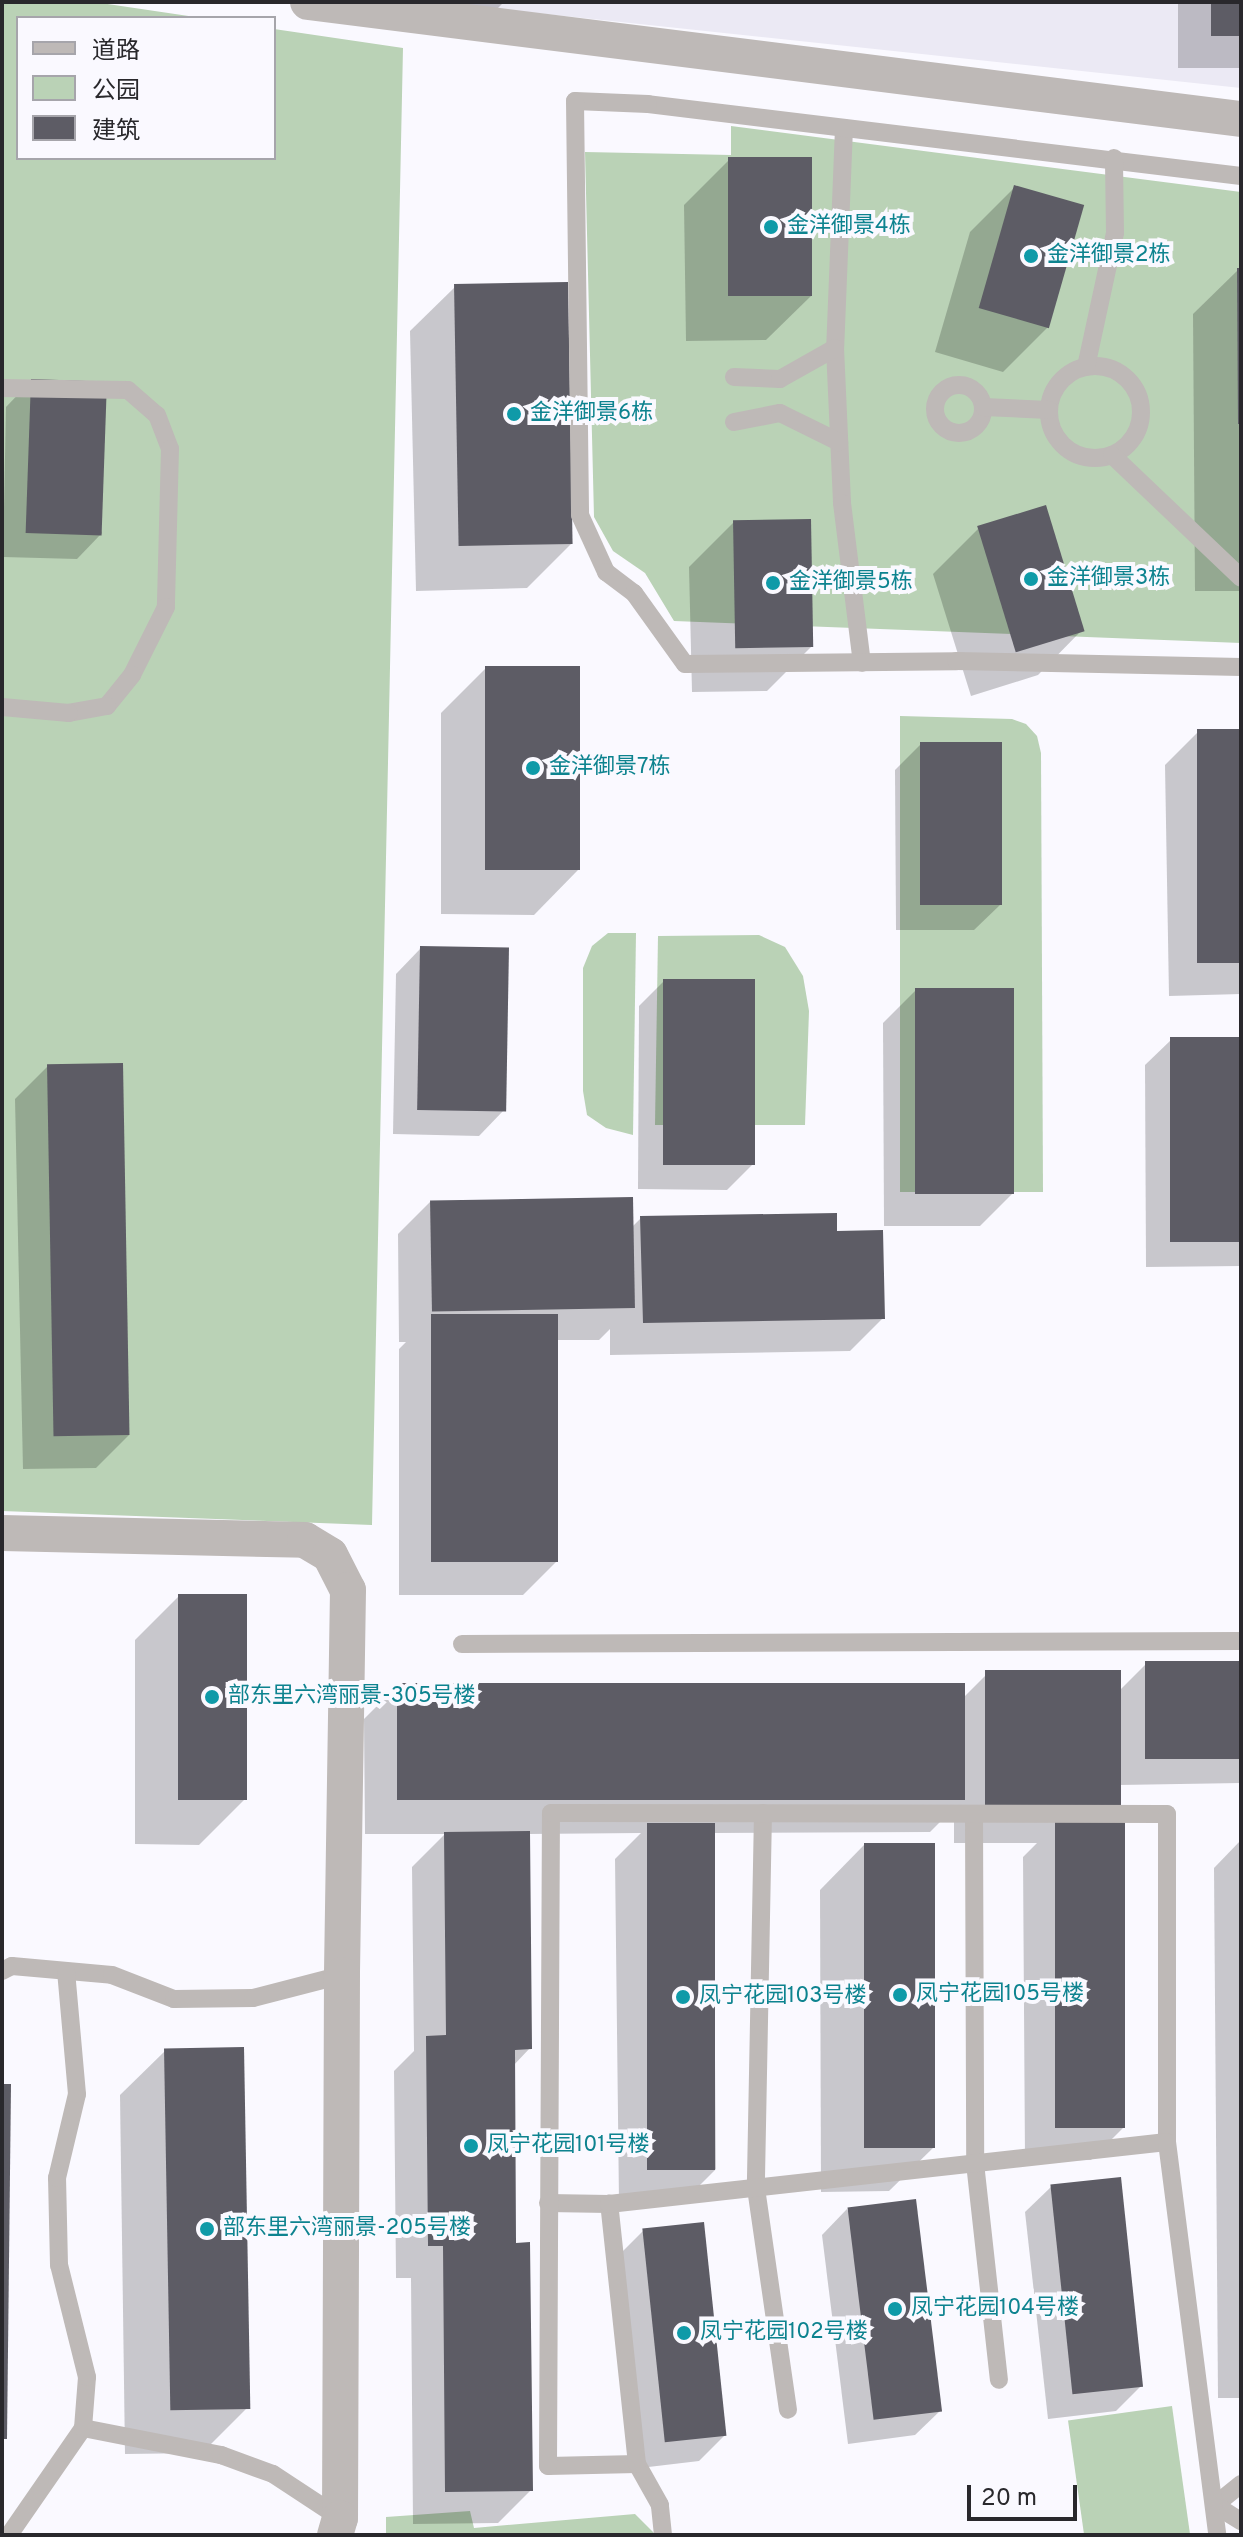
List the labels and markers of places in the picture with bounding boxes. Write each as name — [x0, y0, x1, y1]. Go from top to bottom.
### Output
place label: 金洋御景4栋 — [787, 214, 911, 240]
marker: 金洋御景4栋 — [762, 218, 780, 236]
place label: 金洋御景2栋 — [1047, 243, 1170, 269]
marker: 金洋御景2栋 — [1022, 247, 1040, 265]
place label: 金洋御景6栋 — [530, 401, 653, 427]
marker: 金洋御景6栋 — [505, 405, 523, 423]
place label: 金洋御景3栋 — [1047, 566, 1170, 592]
place label: 金洋御景5栋 — [789, 570, 913, 596]
marker: 金洋御景3栋 — [1022, 570, 1040, 588]
marker: 金洋御景5栋 — [764, 574, 782, 592]
place label: 金洋御景7栋 — [549, 755, 670, 781]
marker: 金洋御景7栋 — [524, 759, 542, 777]
place label: 部东里六湾丽景-305号楼 — [228, 1684, 476, 1710]
marker: 部东里六湾丽景-305号楼 — [203, 1688, 221, 1706]
place label: 凤宁花园105号楼 — [916, 1982, 1084, 2008]
place label: 凤宁花园103号楼 — [699, 1984, 867, 2010]
marker: 凤宁花园105号楼 — [891, 1986, 909, 2004]
marker: 凤宁花园103号楼 — [674, 1988, 692, 2006]
place label: 凤宁花园101号楼 — [487, 2133, 650, 2159]
marker: 凤宁花园101号楼 — [462, 2137, 480, 2155]
place label: 部东里六湾丽景-205号楼 — [223, 2216, 471, 2242]
marker: 部东里六湾丽景-205号楼 — [198, 2220, 216, 2238]
place label: 凤宁花园104号楼 — [911, 2296, 1079, 2322]
marker: 凤宁花园104号楼 — [886, 2300, 904, 2318]
place label: 凤宁花园102号楼 — [700, 2320, 868, 2346]
marker: 凤宁花园102号楼 — [675, 2324, 693, 2342]

